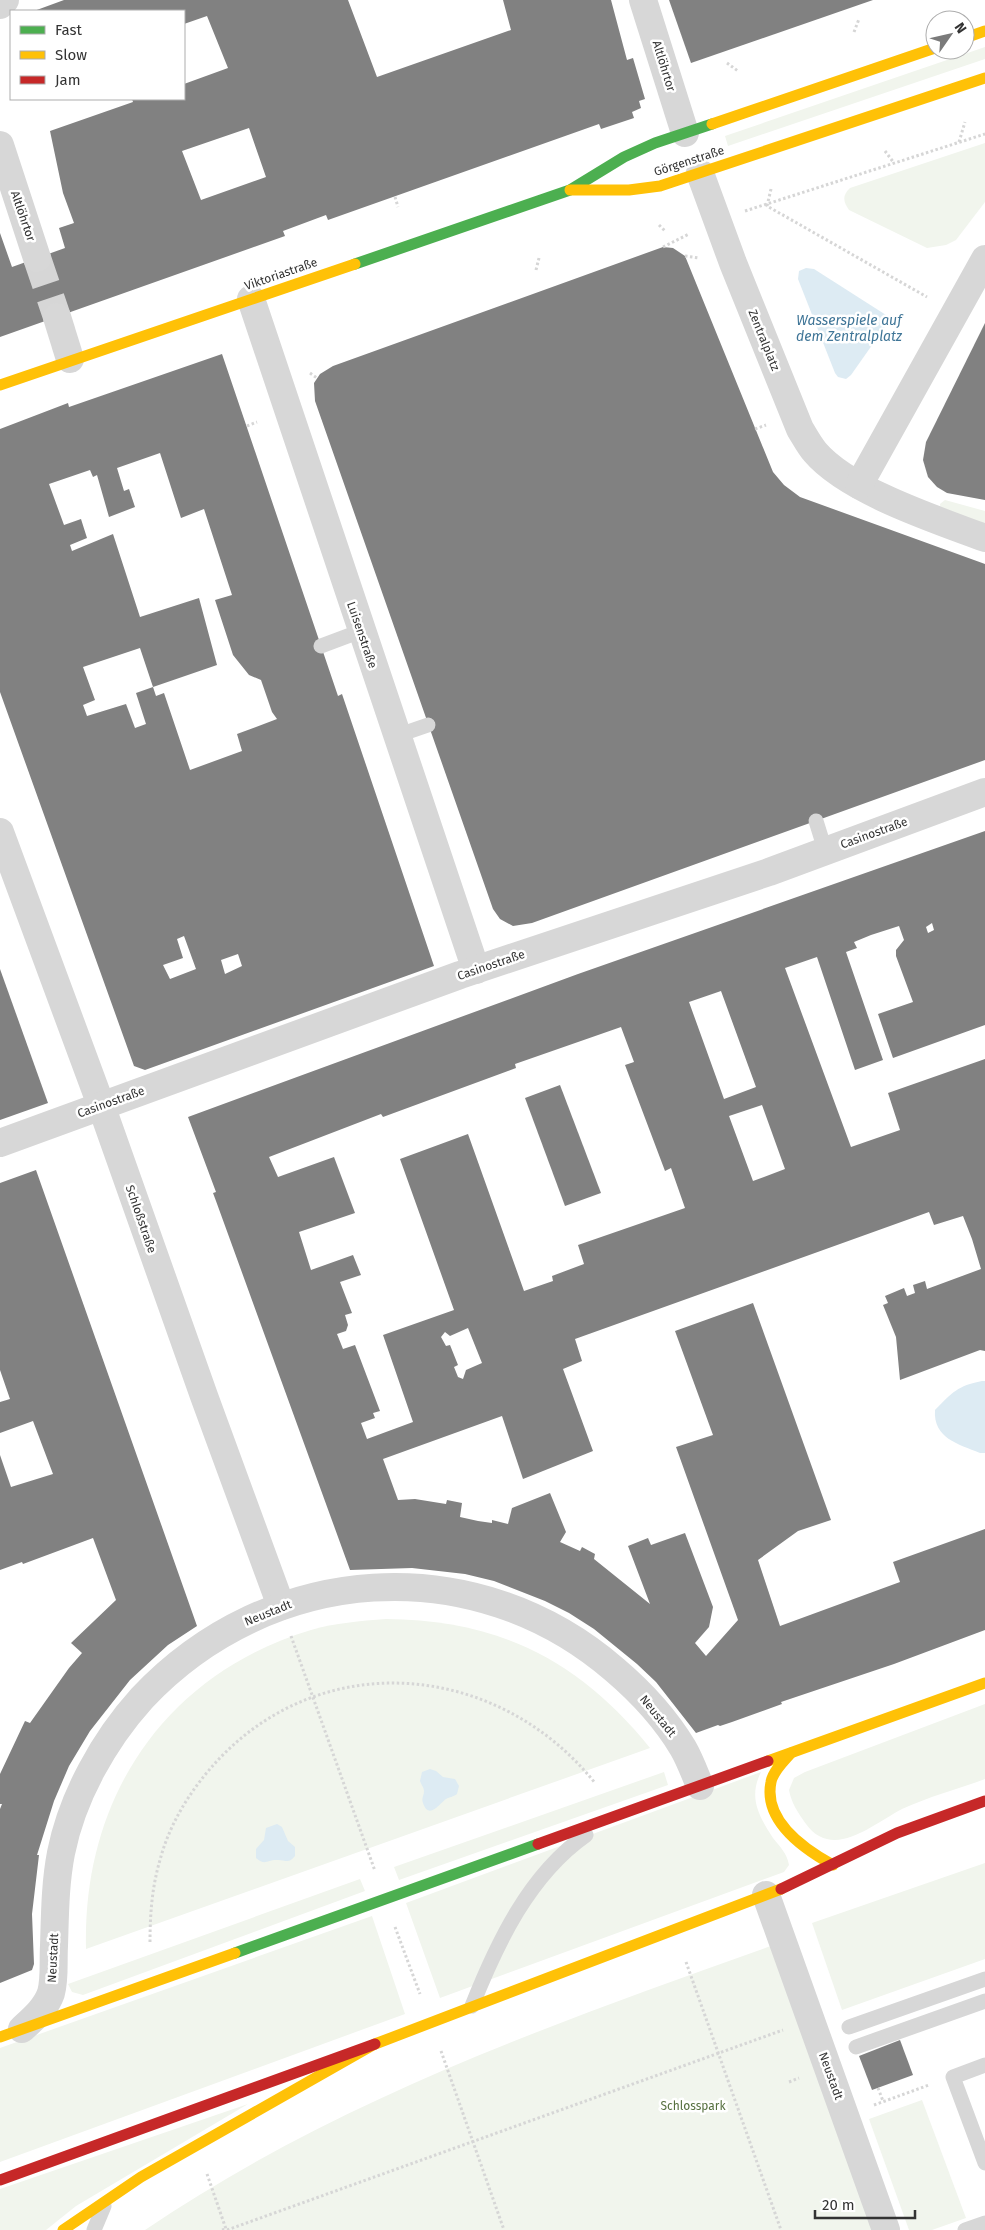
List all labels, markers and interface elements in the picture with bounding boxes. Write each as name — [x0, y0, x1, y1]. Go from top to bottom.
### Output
legend — [10, 10, 185, 100]
north arrow — [925, 10, 975, 60]
text: N — [951, 19, 970, 37]
text: Fast — [55, 21, 82, 39]
street label: Altlöhrtor — [650, 39, 678, 94]
text: Slow — [55, 46, 87, 64]
text: Jam — [55, 71, 81, 89]
street label: Görgenstraße — [652, 143, 726, 179]
street label: Altlöhrtor — [8, 189, 38, 243]
street label: Viktoriastraße — [243, 255, 319, 293]
street label: Zentralplatz — [745, 307, 783, 373]
water label: Wasserspiele auf dem Zentralplatz — [796, 312, 904, 345]
street label: Luisenstraße — [344, 600, 380, 670]
street label: Casinostraße — [839, 814, 909, 852]
street label: Casinostraße — [455, 947, 527, 983]
street label: Casinostraße — [76, 1083, 146, 1121]
street label: Schloßstraße — [123, 1183, 159, 1255]
street label: Neustadt — [242, 1597, 294, 1629]
street label: Neustadt — [637, 1692, 679, 1740]
street label: Neustadt — [45, 1932, 61, 1983]
street label: Neustadt — [816, 2050, 846, 2102]
park label: Schlosspark — [660, 2099, 726, 2113]
scale bar — [815, 2188, 915, 2220]
text: 20 m — [822, 2196, 855, 2214]

